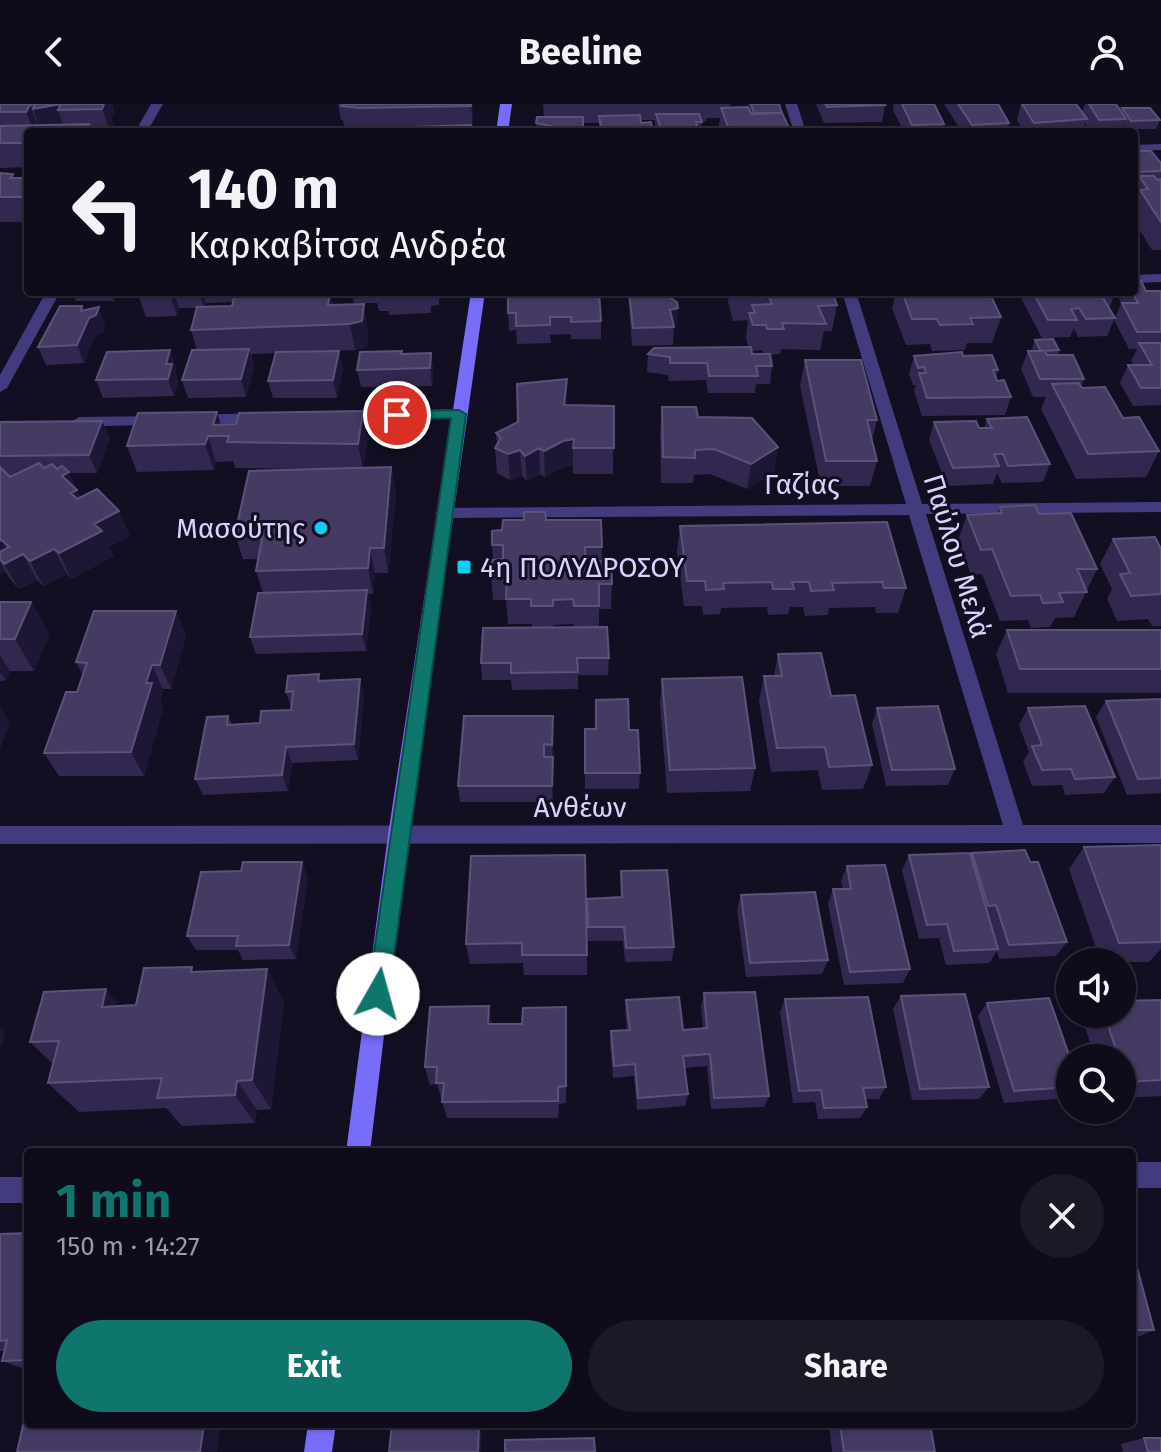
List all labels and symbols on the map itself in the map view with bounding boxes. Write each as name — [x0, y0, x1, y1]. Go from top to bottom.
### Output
pin — [363, 381, 431, 449]
street label: Γαζίας — [764, 468, 840, 501]
street label: Παύλου Μελά — [916, 470, 998, 642]
place label: Μασούτης — [176, 512, 305, 545]
marker: Μασούτης — [312, 519, 330, 537]
place label: 4η ΠΟΛΥΔΡΟΣΟΥ — [480, 551, 685, 584]
marker: 4η ΠΟΛΥΔΡΟΣΟΥ — [455, 558, 473, 576]
street label: Ανθέων — [533, 791, 627, 824]
position arrow — [336, 952, 420, 1036]

